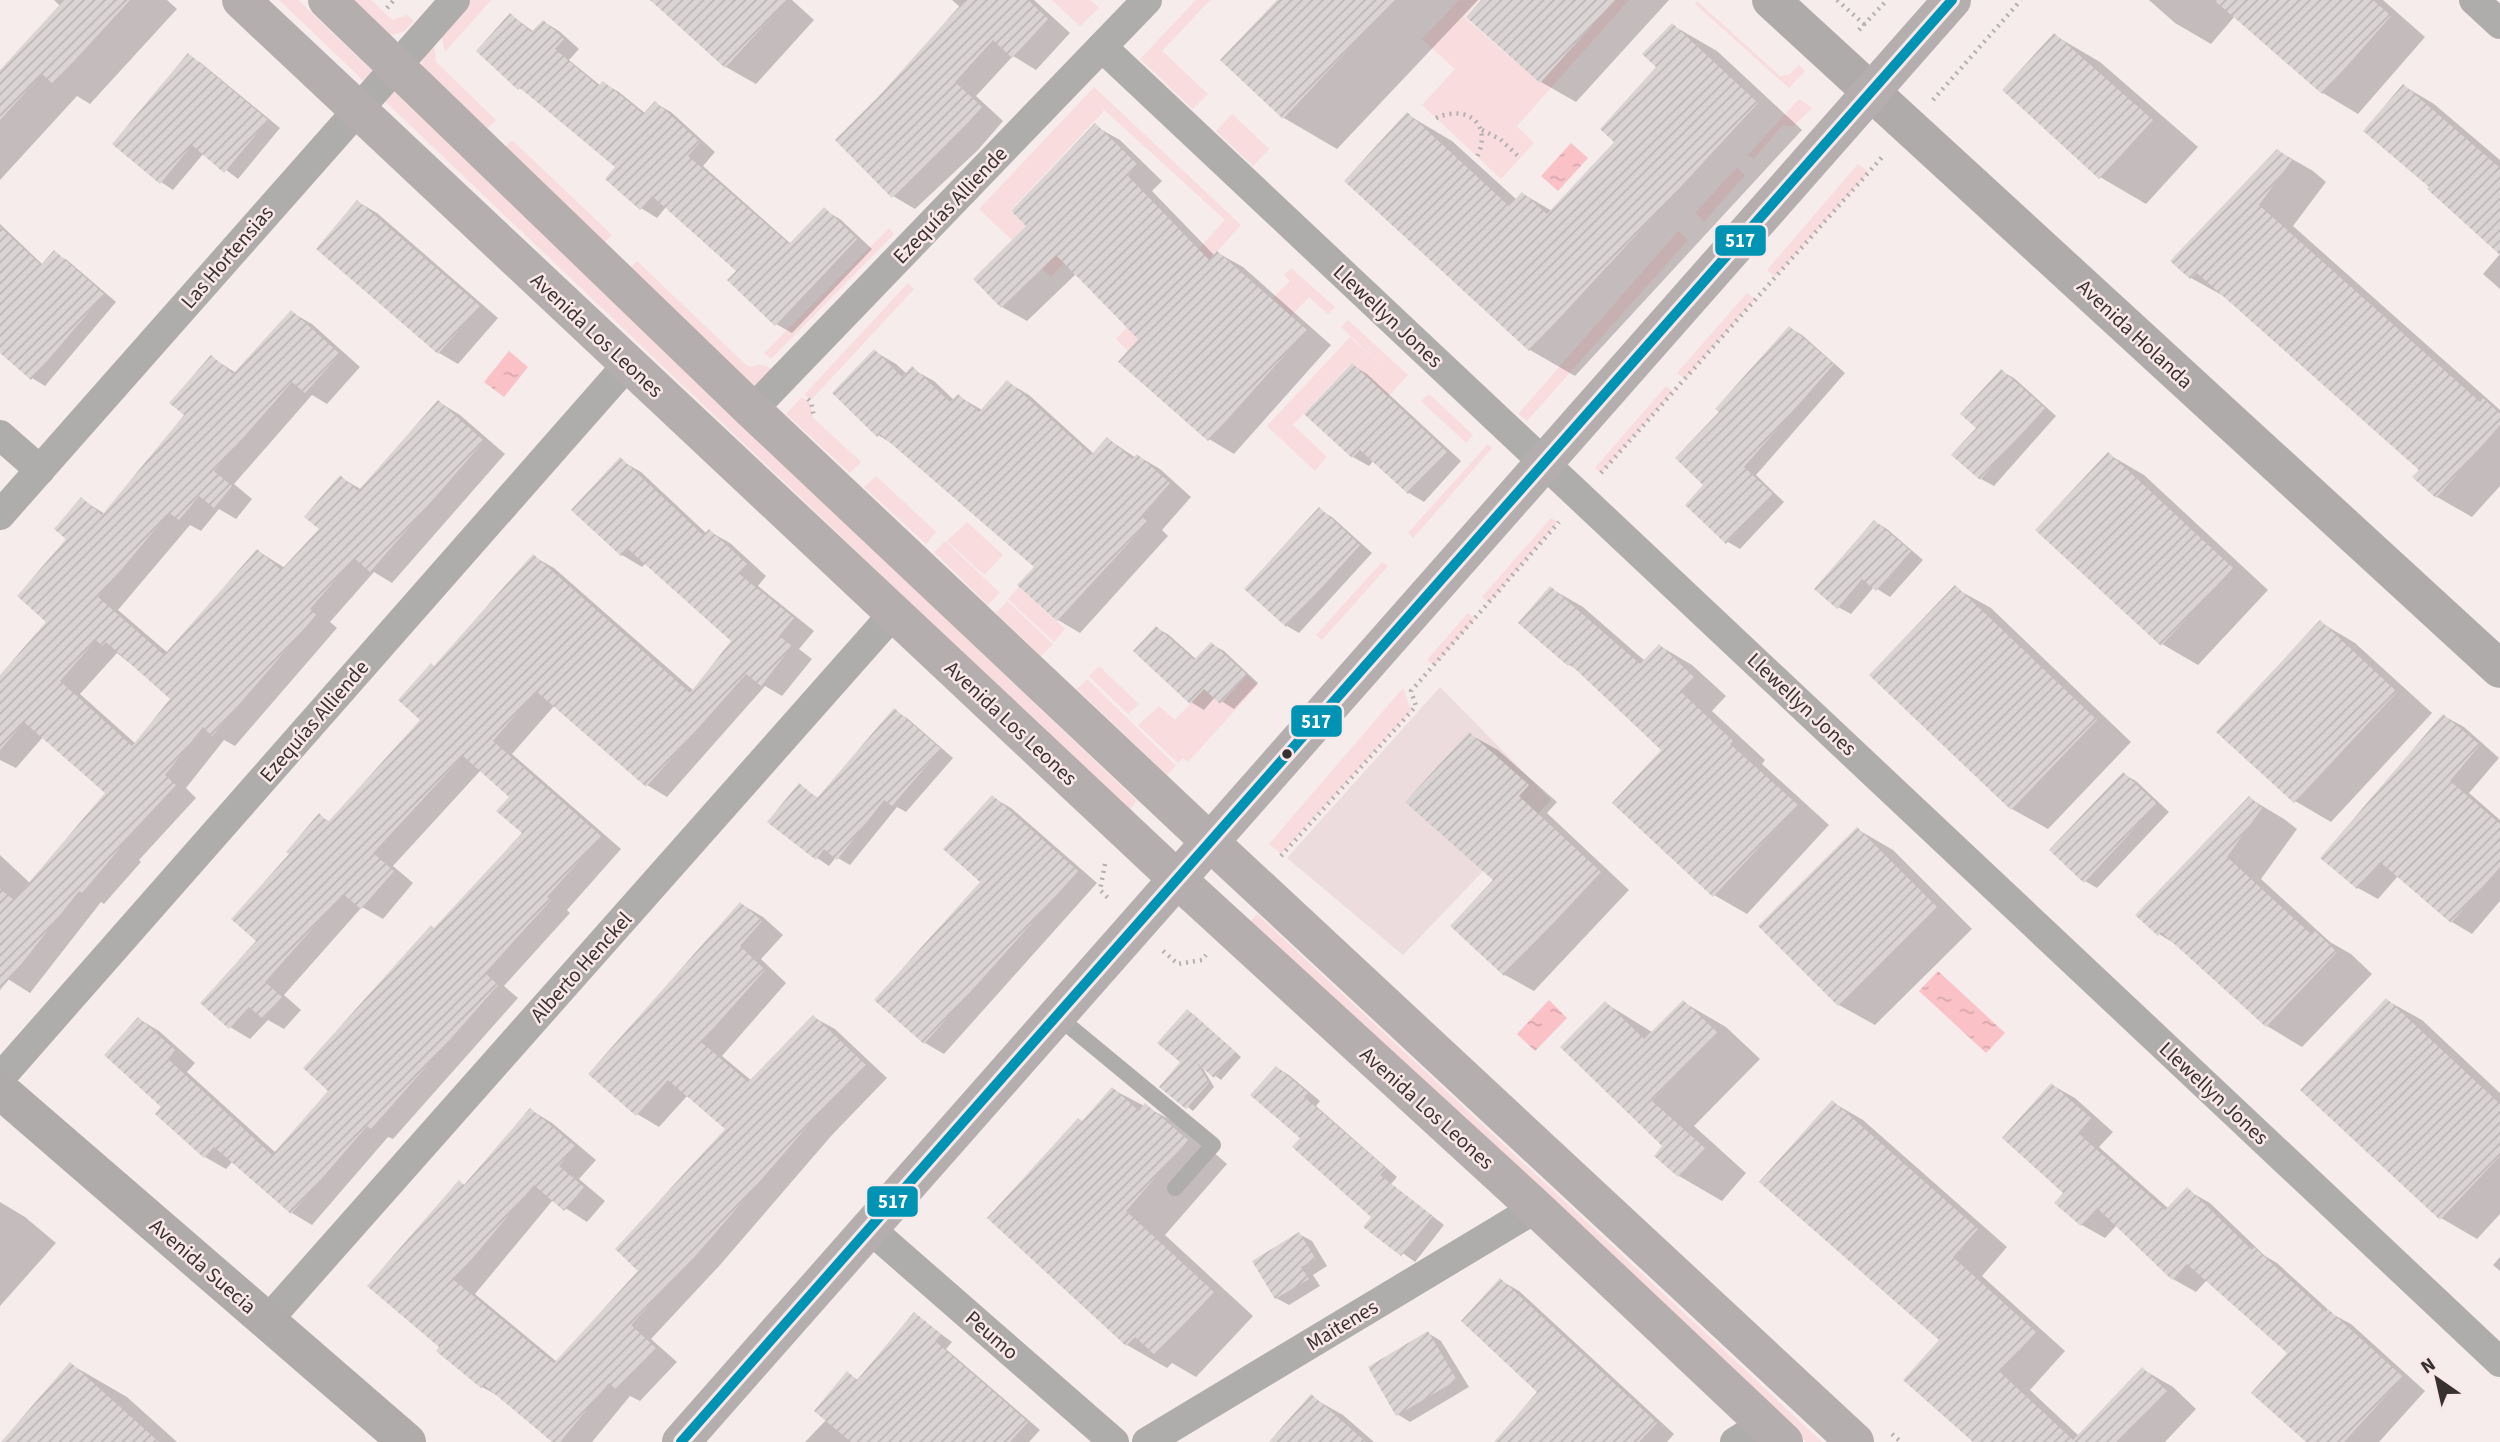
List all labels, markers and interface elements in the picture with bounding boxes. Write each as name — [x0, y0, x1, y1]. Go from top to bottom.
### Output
street label: Ezequías Alliende — [886, 139, 1014, 271]
street label: Las Hortensias — [174, 199, 281, 315]
line badge: 517 — [1714, 224, 1767, 257]
text: 517 — [1725, 228, 1755, 255]
street label: Llewellyn Jones — [1327, 257, 1450, 375]
street label: Avenida Los Leones — [524, 266, 670, 404]
street label: Avenida Holanda — [2070, 272, 2200, 396]
street label: Llewellyn Jones — [1741, 645, 1864, 763]
street label: Ezequías Alliende — [252, 653, 376, 789]
street label: Avenida Los Leones — [938, 654, 1084, 792]
line badge: 517 — [1290, 704, 1343, 738]
text: 517 — [1301, 709, 1331, 736]
unlabelled marker — [1280, 747, 1294, 761]
street label: Alberto Henckel — [523, 905, 639, 1029]
street label: Llewellyn Jones — [2153, 1034, 2276, 1152]
street label: Avenida Los Leones — [1353, 1040, 1501, 1177]
line badge: 517 — [866, 1185, 919, 1218]
text: 517 — [878, 1189, 908, 1216]
street label: Avenida Suecia — [143, 1211, 263, 1321]
street label: Maitenes — [1300, 1292, 1384, 1358]
street label: Peumo — [959, 1303, 1025, 1367]
north arrow — [2402, 1344, 2472, 1414]
text: N — [2416, 1351, 2441, 1381]

